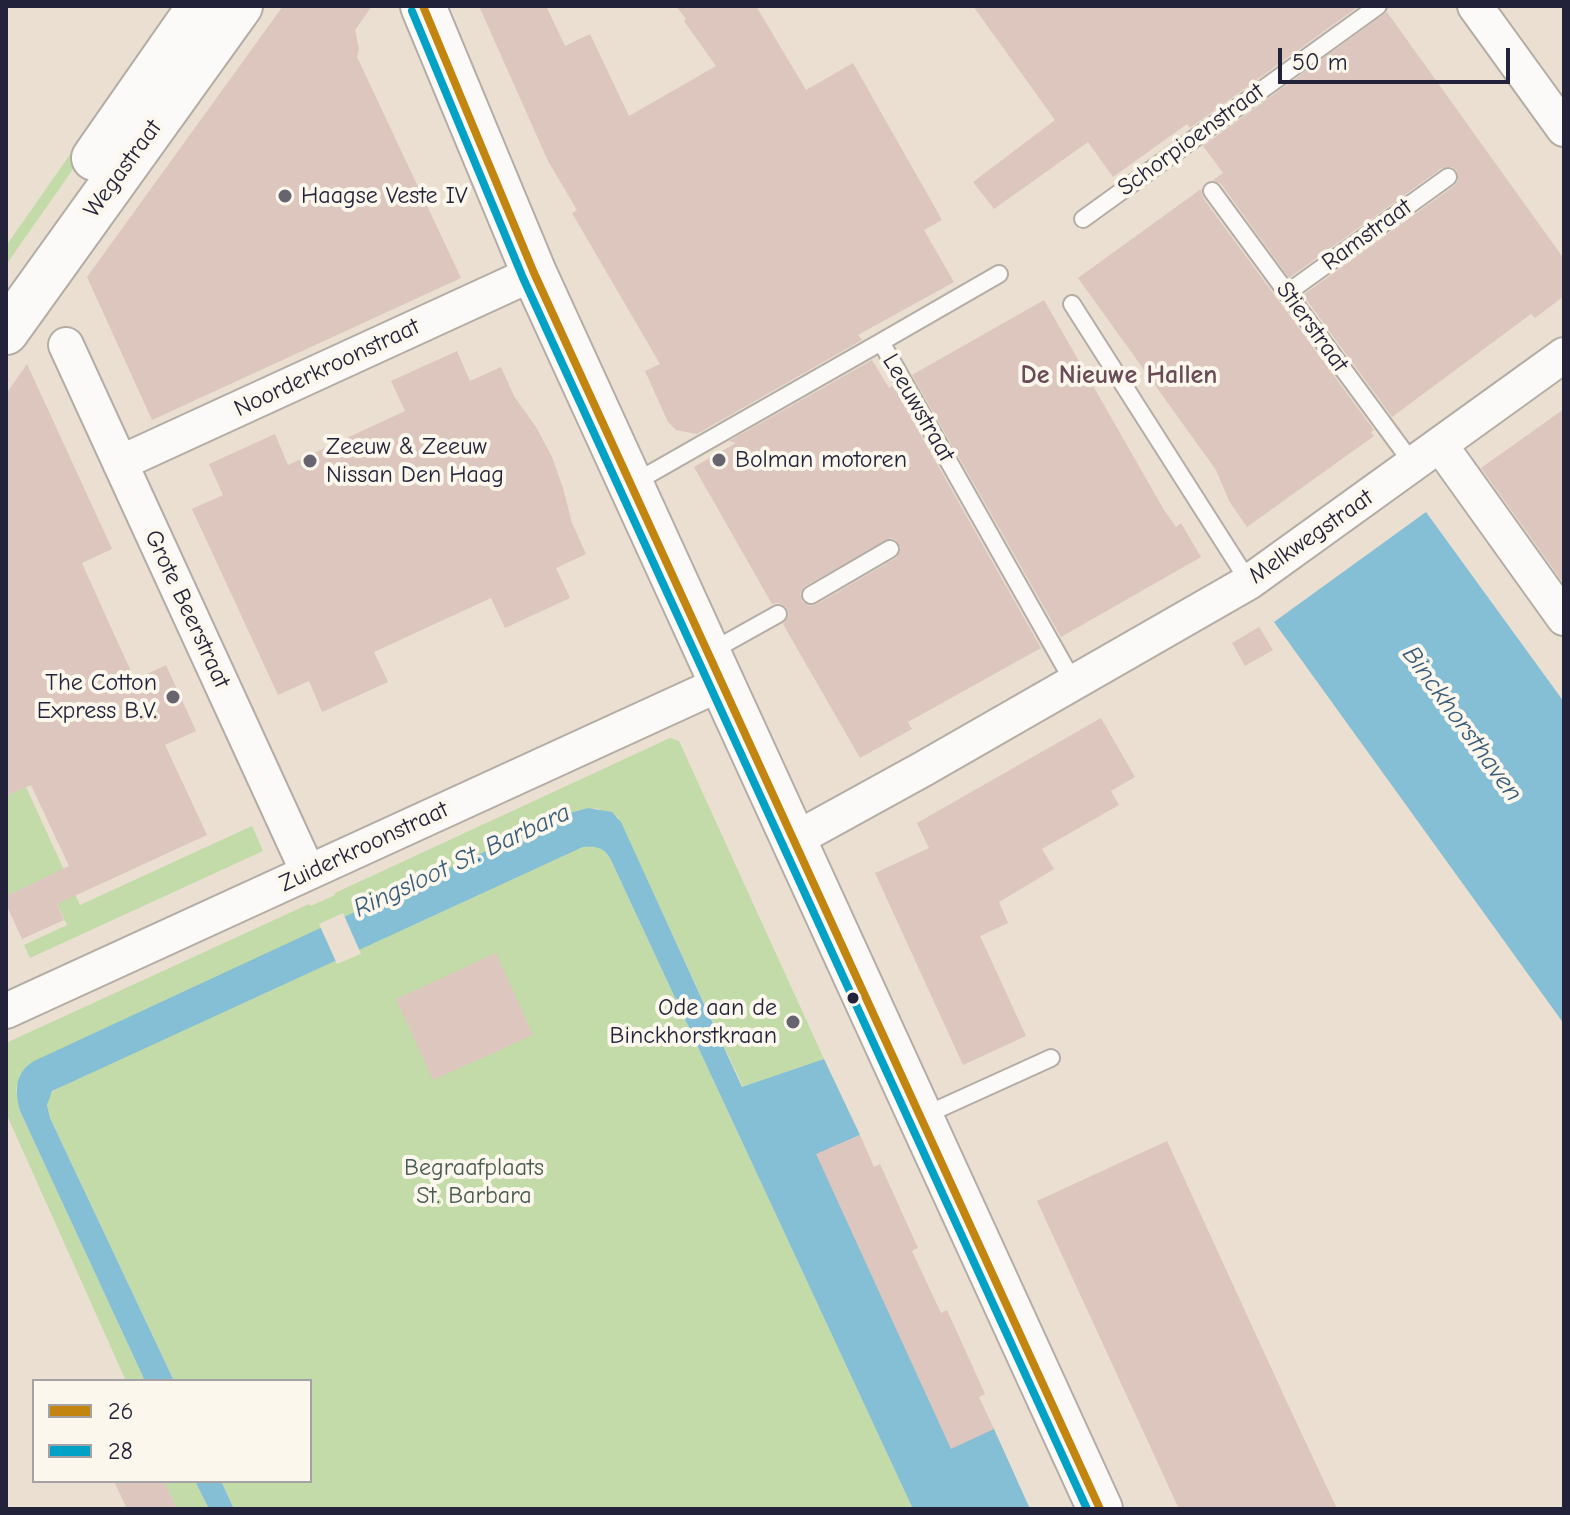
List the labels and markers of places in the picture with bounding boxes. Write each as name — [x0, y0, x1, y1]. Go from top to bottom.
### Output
place label: Haagse Veste IV — [301, 182, 468, 210]
marker: Haagse Veste IV — [276, 187, 294, 205]
place label: Zeeuw & Zeeuw Nissan Den Haag — [326, 433, 504, 489]
place label: Bolman motoren — [735, 446, 907, 474]
marker: Bolman motoren — [710, 451, 728, 469]
marker: Zeeuw & Zeeuw Nissan Den Haag — [301, 452, 319, 470]
place label: The Cotton Express B.V. — [37, 669, 157, 725]
marker: The Cotton Express B.V. — [164, 688, 182, 706]
unlabelled marker — [845, 990, 861, 1006]
place label: Ode aan de Binckhorstkraan — [610, 994, 777, 1050]
marker: Ode aan de Binckhorstkraan — [784, 1013, 802, 1031]

